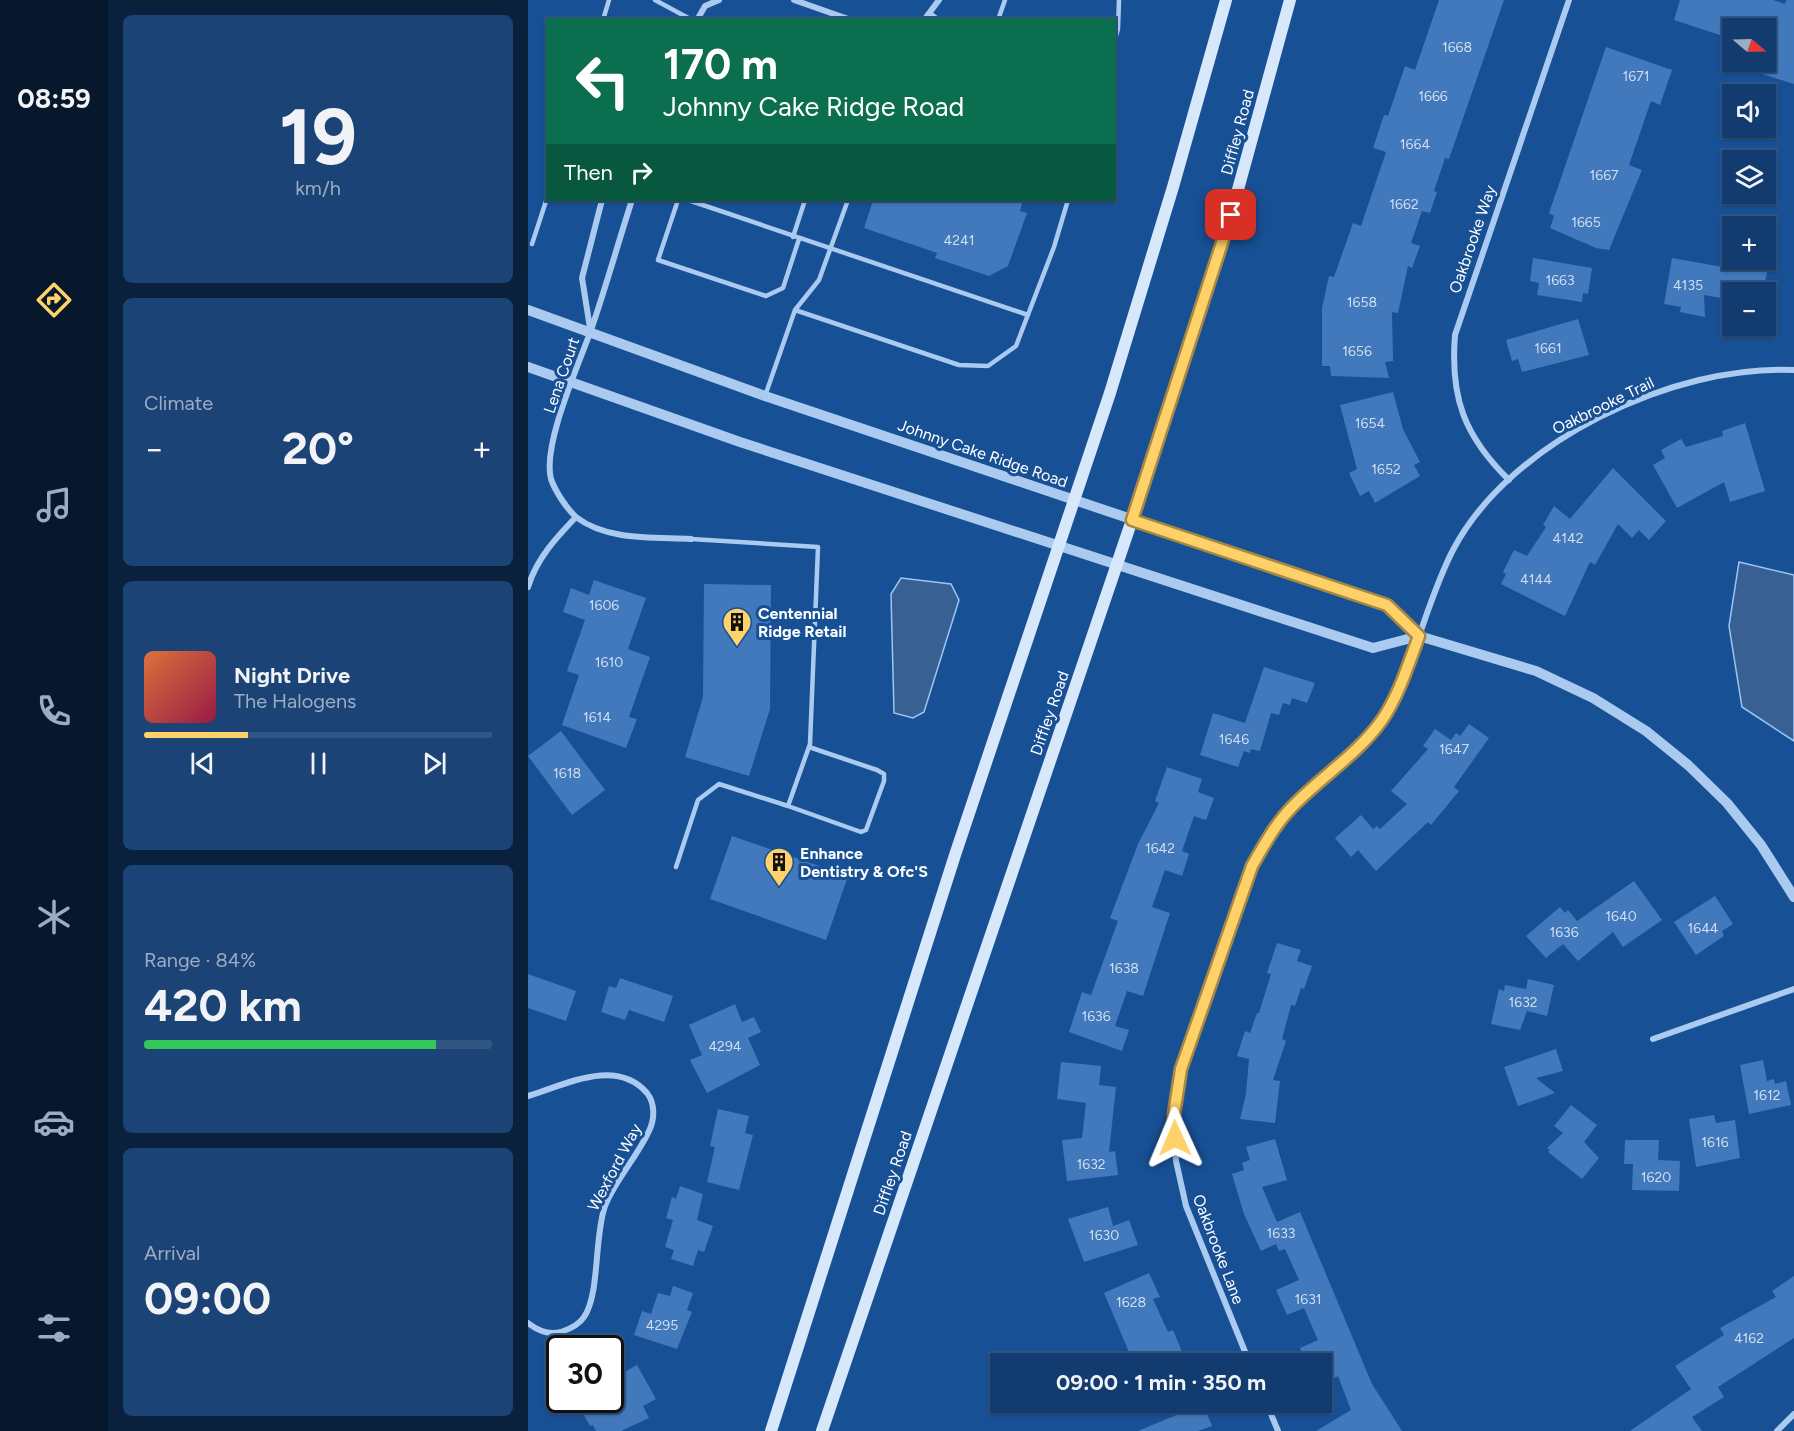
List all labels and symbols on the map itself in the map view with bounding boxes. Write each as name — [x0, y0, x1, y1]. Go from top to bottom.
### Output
north arrow — [1722, 18, 1776, 72]
house number: 1668 — [1442, 39, 1472, 56]
house number: 1671 — [1622, 68, 1650, 85]
street label: Diffley Road — [1217, 87, 1258, 177]
house number: 1666 — [1418, 88, 1448, 105]
house number: 1664 — [1400, 136, 1430, 153]
house number: 1667 — [1589, 167, 1619, 184]
street label: Oakbrooke Way — [1445, 182, 1500, 296]
pin — [1205, 189, 1256, 240]
house number: 1662 — [1389, 196, 1419, 213]
house number: 1665 — [1571, 214, 1601, 231]
house number: 4241 — [944, 232, 975, 249]
house number: 1663 — [1545, 272, 1575, 289]
house number: 4135 — [1673, 277, 1703, 294]
house number: 1658 — [1347, 294, 1377, 311]
street label: Lena Court — [540, 335, 583, 416]
house number: 1661 — [1534, 340, 1562, 357]
house number: 1656 — [1342, 343, 1372, 360]
street label: Oakbrooke Trail — [1549, 373, 1657, 438]
street label: Johnny Cake Ridge Road — [895, 415, 1070, 492]
house number: 1654 — [1355, 415, 1386, 432]
house number: 1652 — [1371, 461, 1401, 478]
house number: 4142 — [1553, 530, 1584, 547]
house number: 4144 — [1520, 571, 1552, 588]
house number: 1606 — [589, 597, 619, 614]
place label: Centennial Ridge Retail — [758, 604, 847, 641]
building icon: Centennial Ridge Retail — [721, 606, 753, 648]
house number: 1610 — [595, 654, 623, 671]
street label: Diffley Road — [1026, 669, 1073, 758]
house number: 1614 — [583, 709, 611, 726]
house number: 1646 — [1219, 731, 1249, 748]
house number: 1647 — [1439, 741, 1469, 758]
house number: 1618 — [553, 765, 581, 782]
house number: 1642 — [1145, 840, 1175, 857]
place label: Enhance Dentistry & Ofc'S — [800, 844, 928, 881]
building icon: Enhance Dentistry & Ofc'S — [763, 846, 795, 888]
house number: 1640 — [1605, 908, 1637, 925]
house number: 1644 — [1687, 920, 1719, 937]
house number: 1636 — [1549, 924, 1579, 941]
house number: 1638 — [1109, 960, 1139, 977]
house number: 1632 — [1508, 994, 1538, 1011]
house number: 1636 — [1081, 1008, 1111, 1025]
house number: 4294 — [708, 1038, 742, 1055]
house number: 1612 — [1753, 1087, 1781, 1104]
position arrow — [1143, 1106, 1207, 1170]
street label: Wexford Way — [584, 1120, 646, 1214]
street label: Diffley Road — [869, 1129, 916, 1218]
house number: 1616 — [1701, 1134, 1729, 1151]
house number: 1632 — [1076, 1156, 1106, 1173]
house number: 1620 — [1641, 1169, 1671, 1186]
street label: Oakbrooke Lane — [1189, 1192, 1248, 1307]
house number: 1633 — [1267, 1225, 1295, 1242]
house number: 1630 — [1089, 1227, 1119, 1244]
house number: 1631 — [1294, 1291, 1322, 1308]
house number: 1628 — [1116, 1294, 1146, 1311]
house number: 4295 — [646, 1317, 678, 1334]
house number: 4162 — [1734, 1330, 1764, 1347]
speed limit sign: 30 — [546, 1335, 624, 1413]

